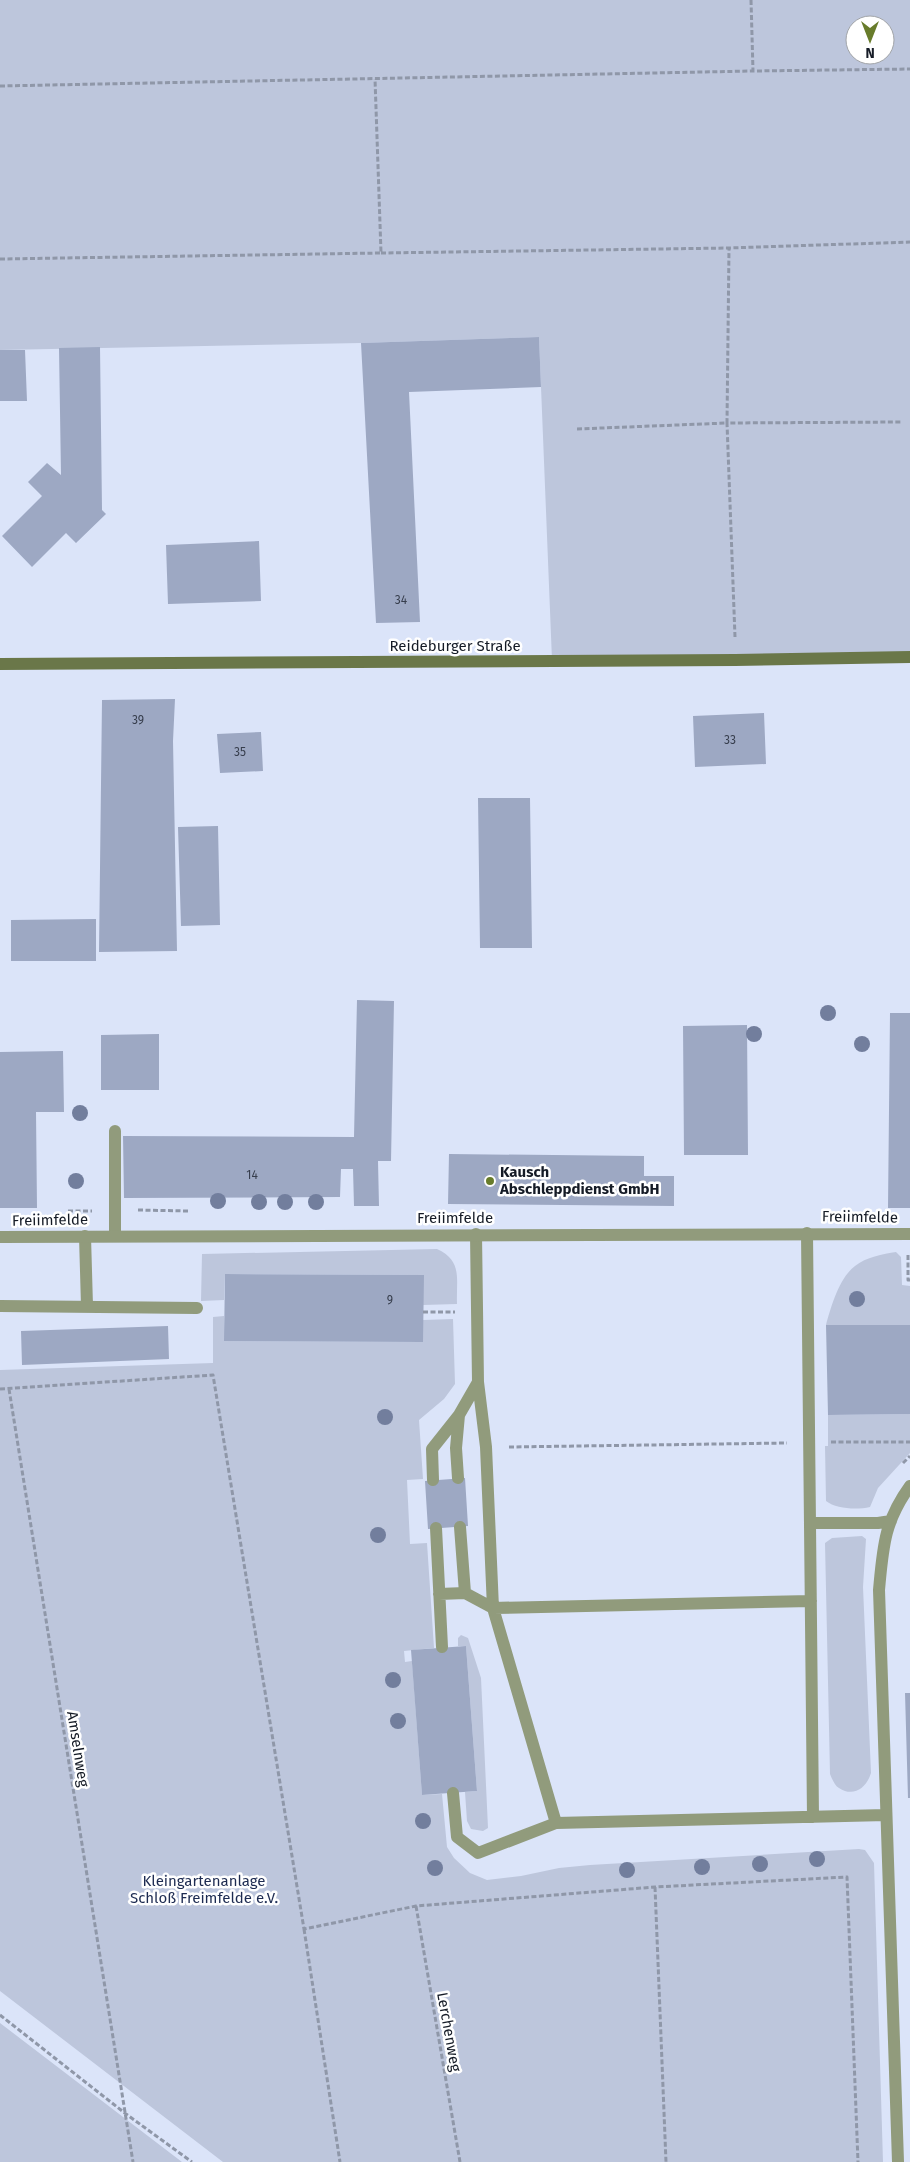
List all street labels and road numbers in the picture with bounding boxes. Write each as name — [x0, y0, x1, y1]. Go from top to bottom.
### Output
street label: Reideburger Straße — [389, 637, 521, 655]
street label: Freiimfelde — [822, 1207, 898, 1227]
street label: Freiimfelde — [417, 1209, 493, 1227]
street label: Freiimfelde — [12, 1210, 88, 1230]
street label: Amselnweg — [63, 1710, 93, 1788]
street label: Lerchenweg — [433, 1991, 465, 2073]

